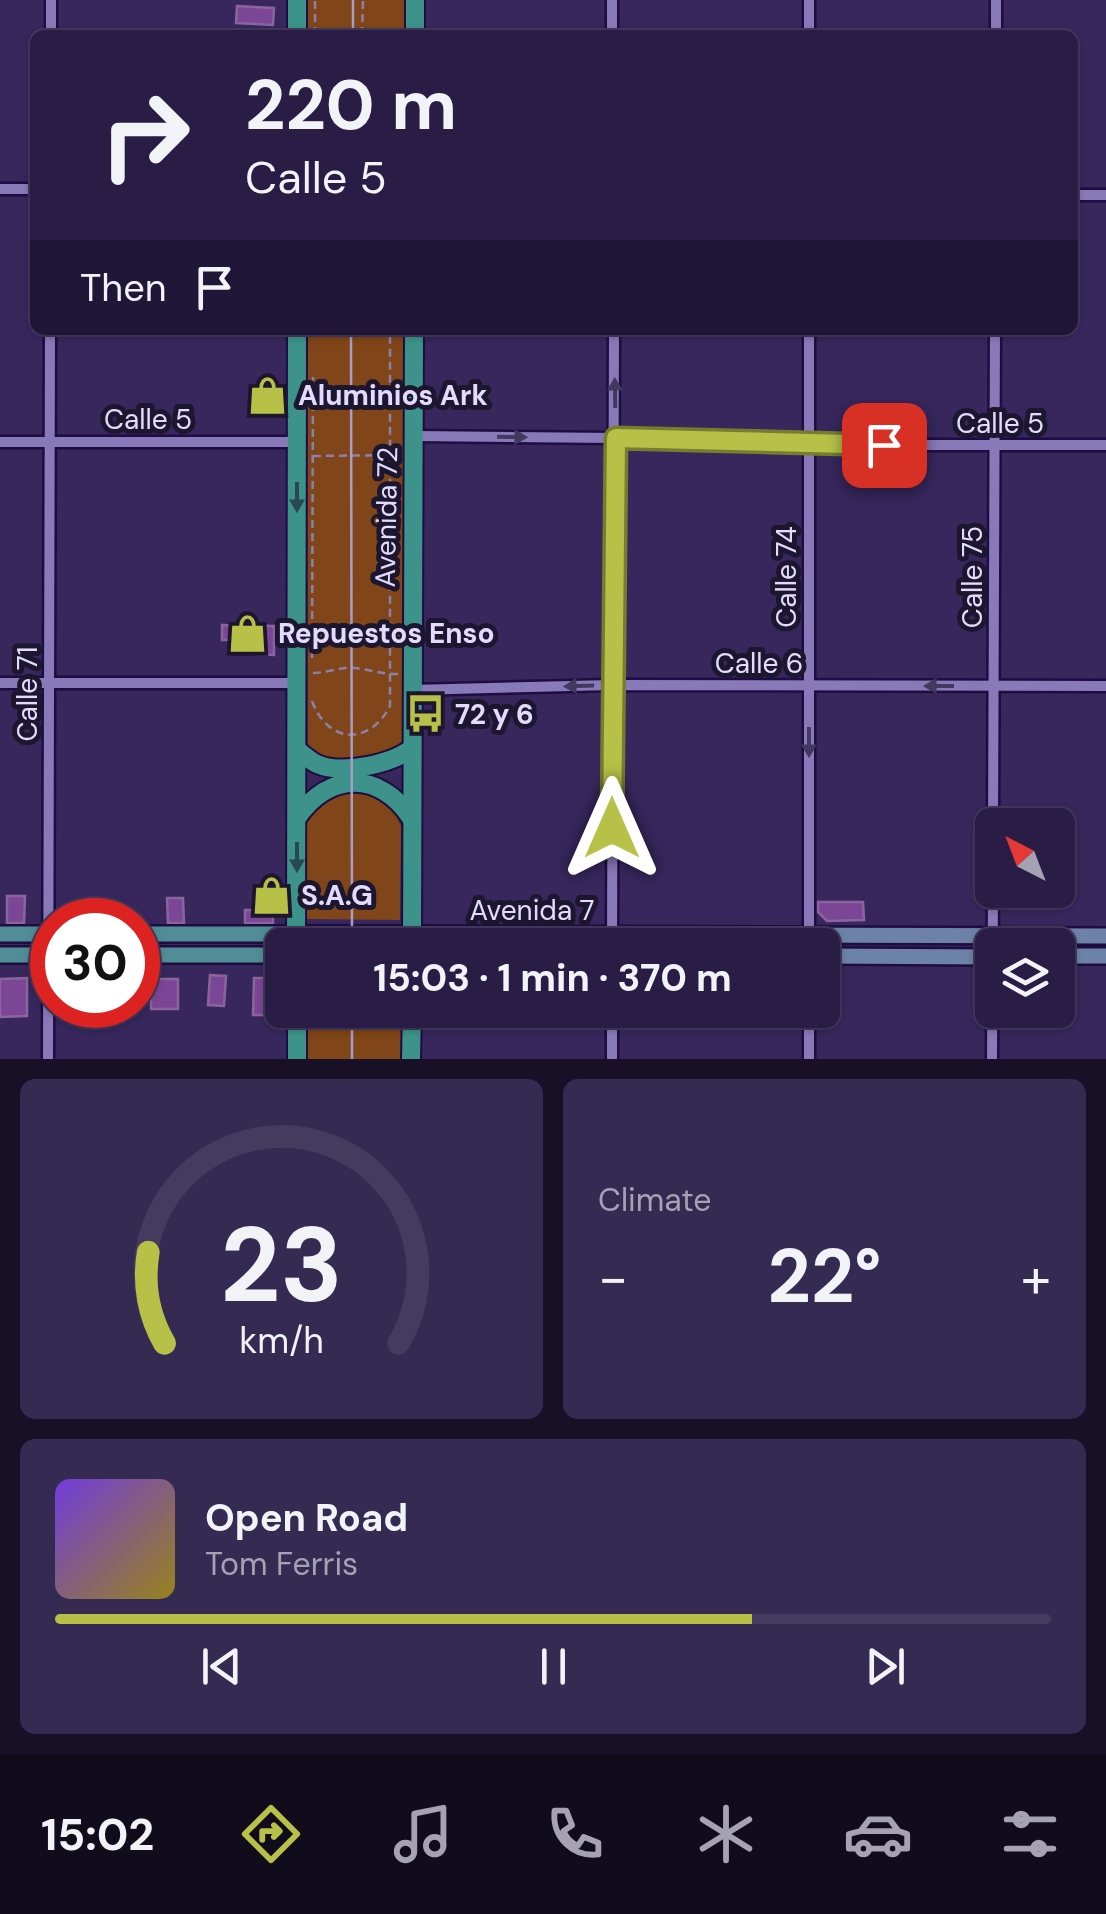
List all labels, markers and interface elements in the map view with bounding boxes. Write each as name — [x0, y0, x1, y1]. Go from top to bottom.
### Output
text: 220 m — [245, 60, 457, 151]
icon: right — [80, 70, 210, 200]
text: Calle 5 — [245, 148, 387, 207]
icon: arrive — [187, 260, 242, 315]
text: Then — [80, 263, 167, 313]
shop icon: Aluminios Ark — [247, 374, 289, 416]
one-way arrow — [607, 376, 623, 408]
place label: Aluminios Ark — [298, 377, 488, 414]
street label: Calle 5 — [104, 401, 192, 438]
pin — [842, 403, 927, 488]
street label: Calle 5 — [956, 405, 1044, 442]
icon: arrive — [857, 418, 912, 473]
one-way arrow — [496, 429, 528, 445]
street label: Avenida 72 — [367, 446, 406, 588]
one-way arrow — [289, 482, 305, 514]
street label: Calle 74 — [768, 526, 805, 628]
street label: Calle 75 — [954, 526, 991, 628]
shop icon: Repuestos Enso — [227, 612, 269, 654]
place label: Repuestos Enso — [278, 615, 495, 652]
street label: Calle 6 — [715, 645, 803, 682]
street label: Calle 71 — [9, 647, 46, 741]
one-way arrow — [562, 678, 594, 694]
one-way arrow — [922, 678, 954, 694]
bus stop icon: 72 y 6 — [404, 693, 446, 735]
place label: 72 y 6 — [455, 696, 534, 733]
one-way arrow — [801, 727, 817, 759]
position arrow — [560, 776, 664, 880]
north arrow — [975, 808, 1075, 908]
map controls — [975, 808, 1075, 1028]
one-way arrow — [289, 842, 305, 874]
shop icon: S.A.G — [250, 874, 292, 916]
place label: S.A.G — [301, 877, 373, 914]
street label: Avenida 7 — [469, 892, 595, 929]
speed limit sign: 30 — [30, 898, 160, 1028]
button: layers — [975, 928, 1075, 1028]
text: 15:03 · 1 min · 370 m — [373, 953, 732, 1003]
text: Climate — [598, 1179, 712, 1221]
text: 23 — [220, 1198, 343, 1333]
text: 22° — [768, 1228, 881, 1325]
text: − — [598, 1242, 628, 1314]
text: + — [1021, 1242, 1051, 1314]
text: km/h — [239, 1318, 324, 1364]
text: Open Road — [205, 1493, 408, 1543]
text: Tom Ferris — [205, 1543, 358, 1585]
icon: previous — [194, 1639, 249, 1694]
icon: pause — [526, 1639, 581, 1694]
icon: next — [858, 1639, 913, 1694]
icon: directions — [236, 1799, 306, 1869]
icon: music — [388, 1799, 458, 1869]
icon: phone — [540, 1799, 610, 1869]
icon: climate — [691, 1799, 761, 1869]
icon: car — [843, 1799, 913, 1869]
icon: filters — [995, 1799, 1065, 1869]
text: 15:02 — [41, 1805, 154, 1864]

